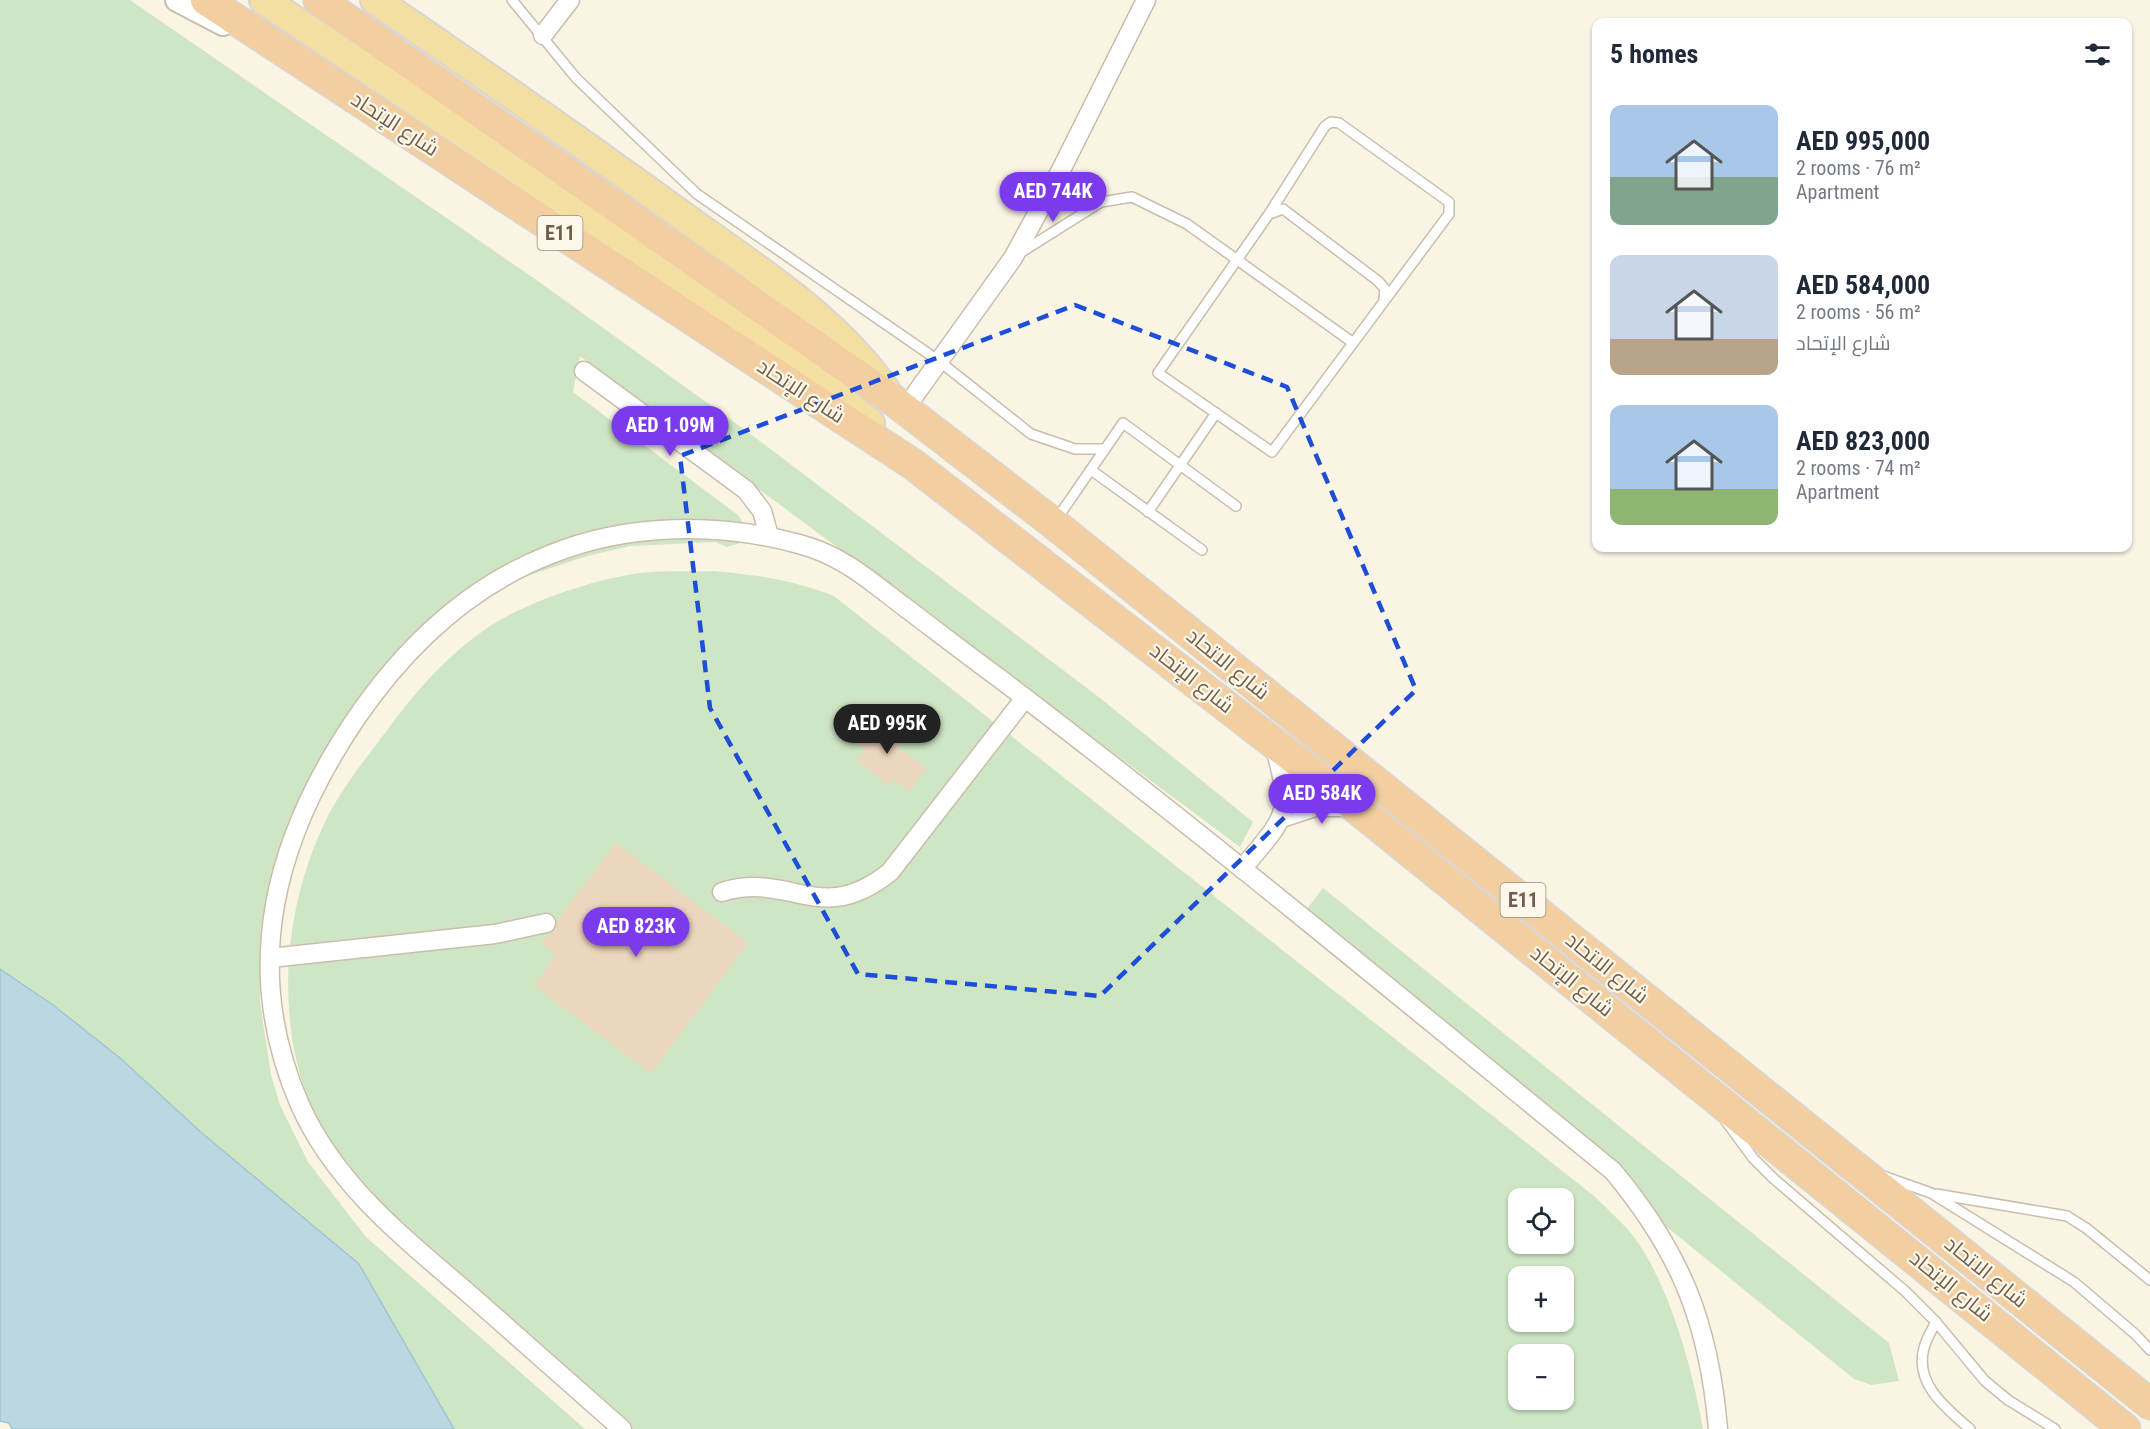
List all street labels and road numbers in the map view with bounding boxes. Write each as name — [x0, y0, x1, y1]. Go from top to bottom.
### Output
street label: شارع الإتحاد — [346, 87, 443, 163]
road number: E11 — [538, 216, 582, 250]
street label: شارع الإتحاد — [752, 354, 849, 430]
street label: شارع الاتحاد — [1181, 623, 1274, 706]
street label: شارع الإتحاد — [1144, 638, 1239, 720]
road number: E11 — [1500, 883, 1546, 917]
street label: شارع الاتحاد — [1560, 927, 1653, 1010]
street label: شارع الإتحاد — [1525, 940, 1618, 1023]
street label: شارع الاتحاد — [1939, 1231, 2032, 1314]
street label: شارع الإتحاد — [1904, 1245, 1997, 1328]

